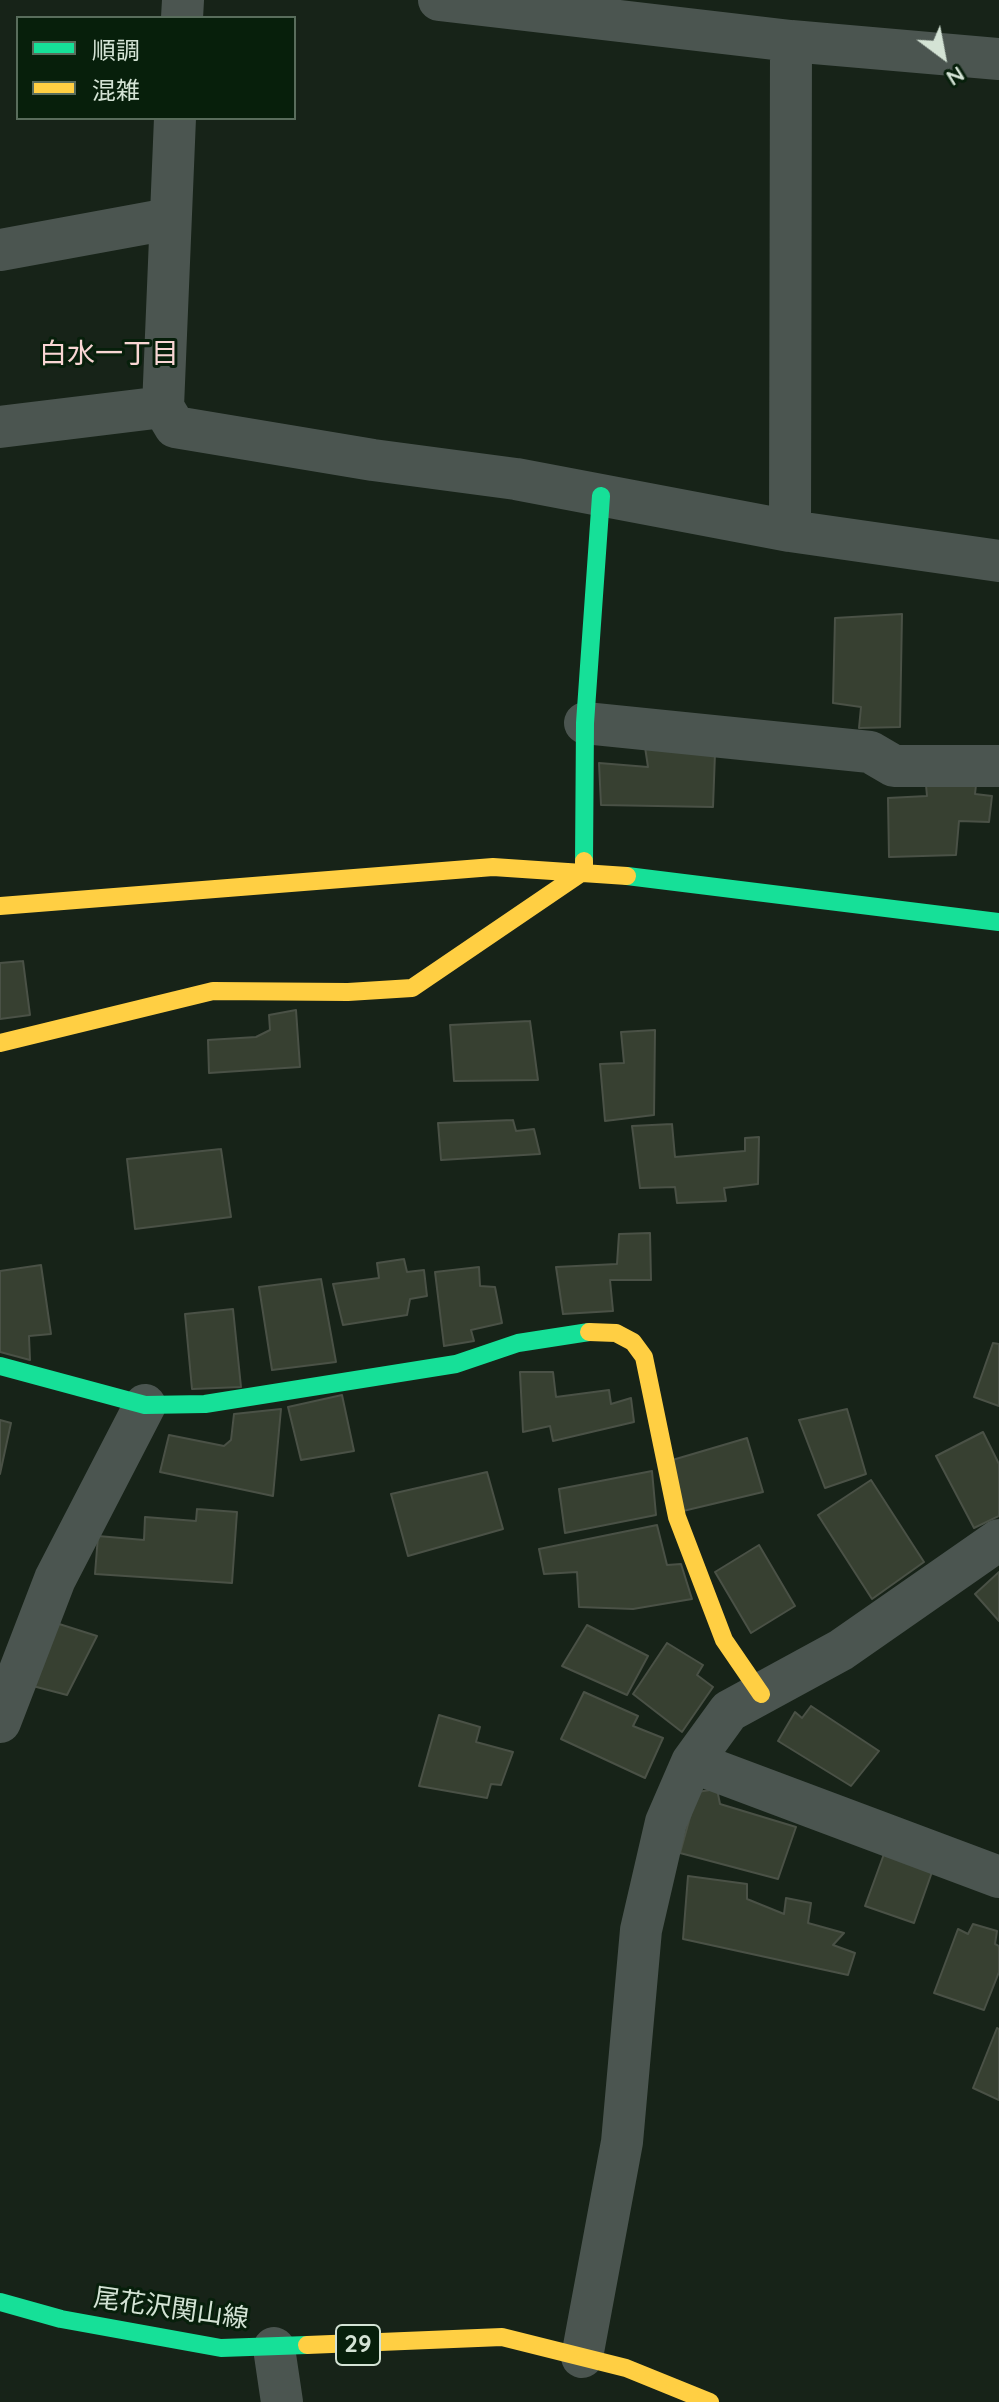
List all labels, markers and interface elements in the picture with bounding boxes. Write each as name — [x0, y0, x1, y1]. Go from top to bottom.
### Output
legend — [16, 16, 296, 120]
north arrow — [903, 16, 983, 96]
text: 順調 — [92, 35, 140, 65]
text: N — [941, 60, 970, 93]
text: 混雑 — [92, 75, 140, 105]
district label: 白水一丁目 — [39, 338, 179, 372]
street label: 尾花沢関山線 — [92, 2283, 250, 2335]
road number: 29 — [336, 2325, 380, 2365]

